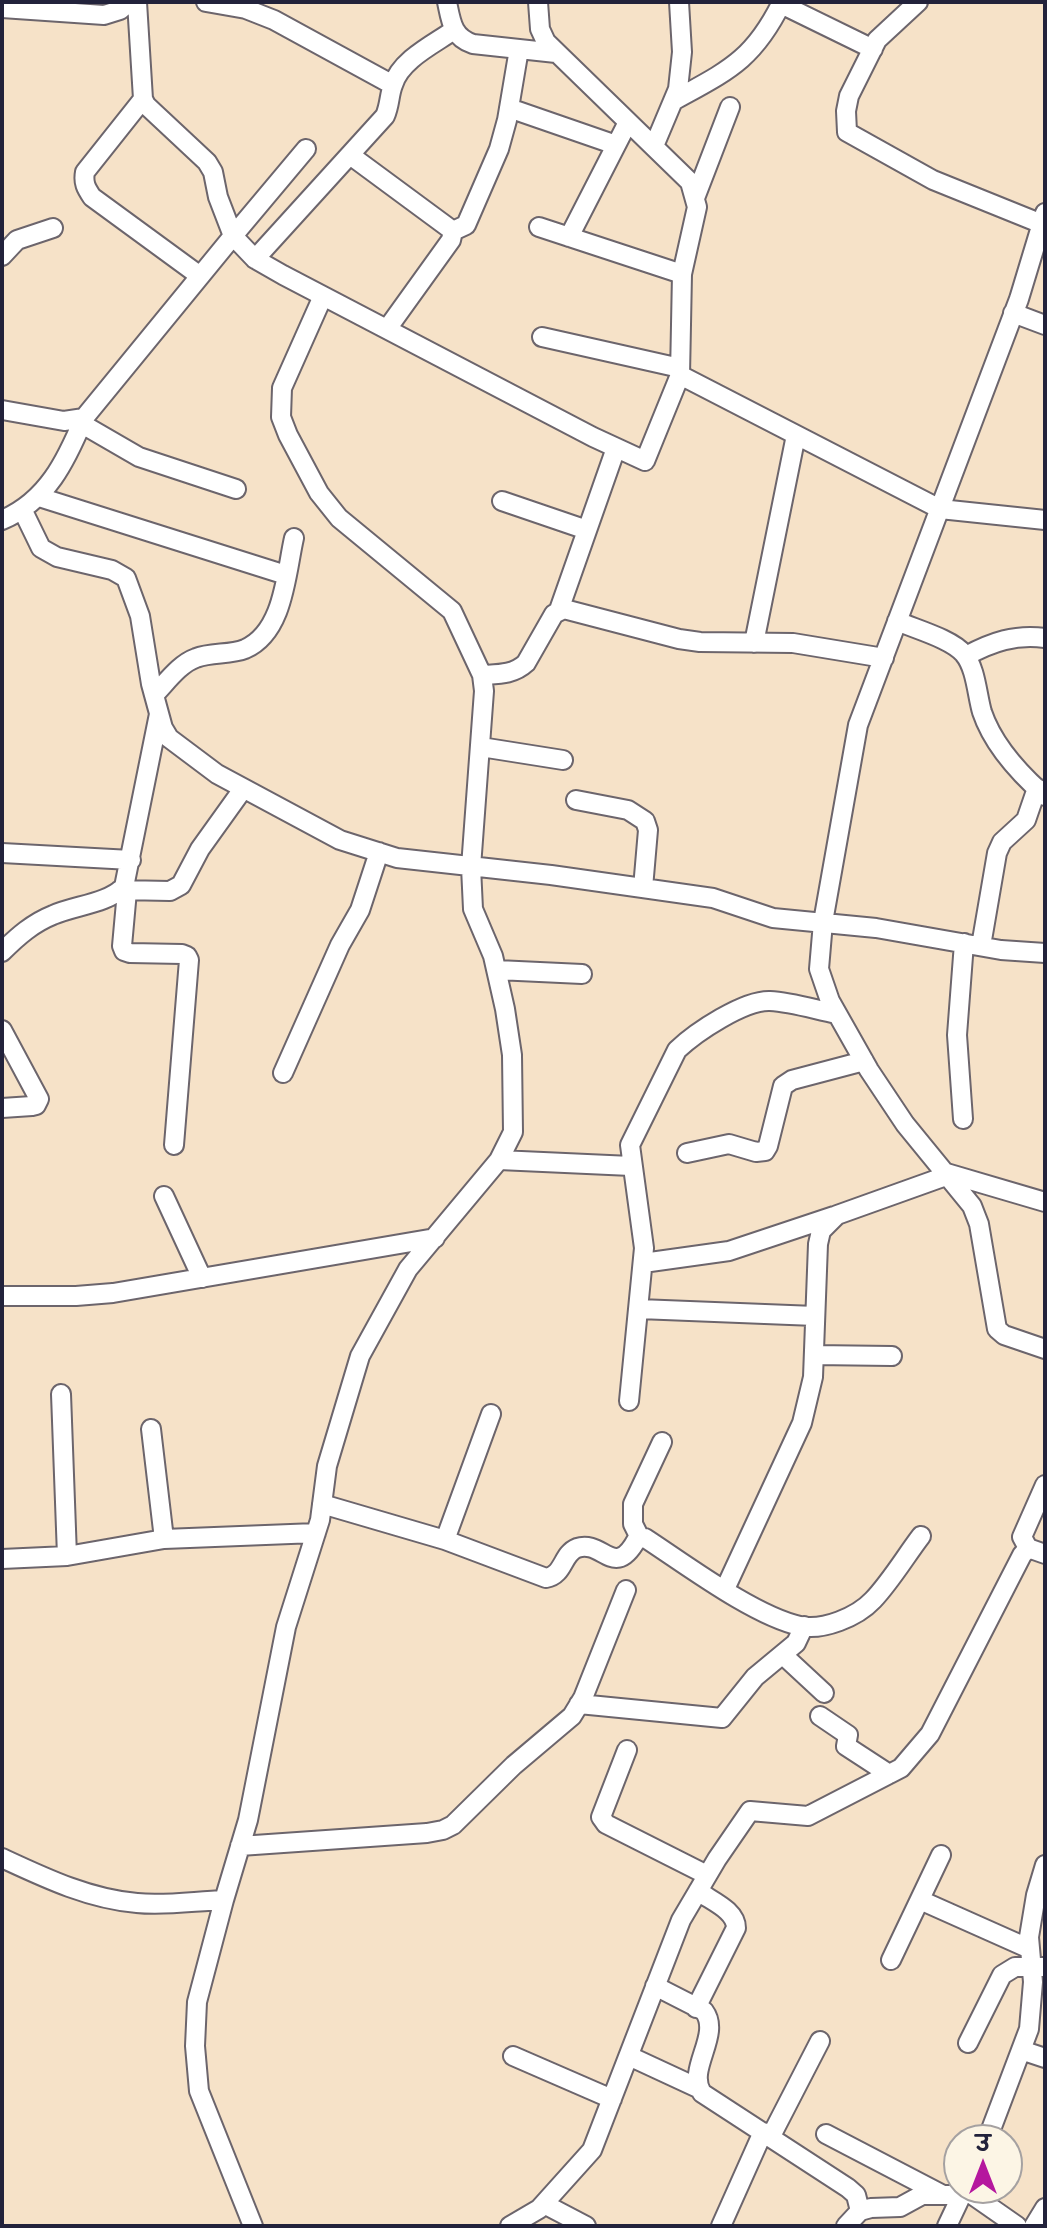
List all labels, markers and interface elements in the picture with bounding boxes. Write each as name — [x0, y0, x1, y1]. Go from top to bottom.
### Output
north arrow — [943, 2124, 1023, 2204]
text: उ — [976, 2125, 990, 2158]

